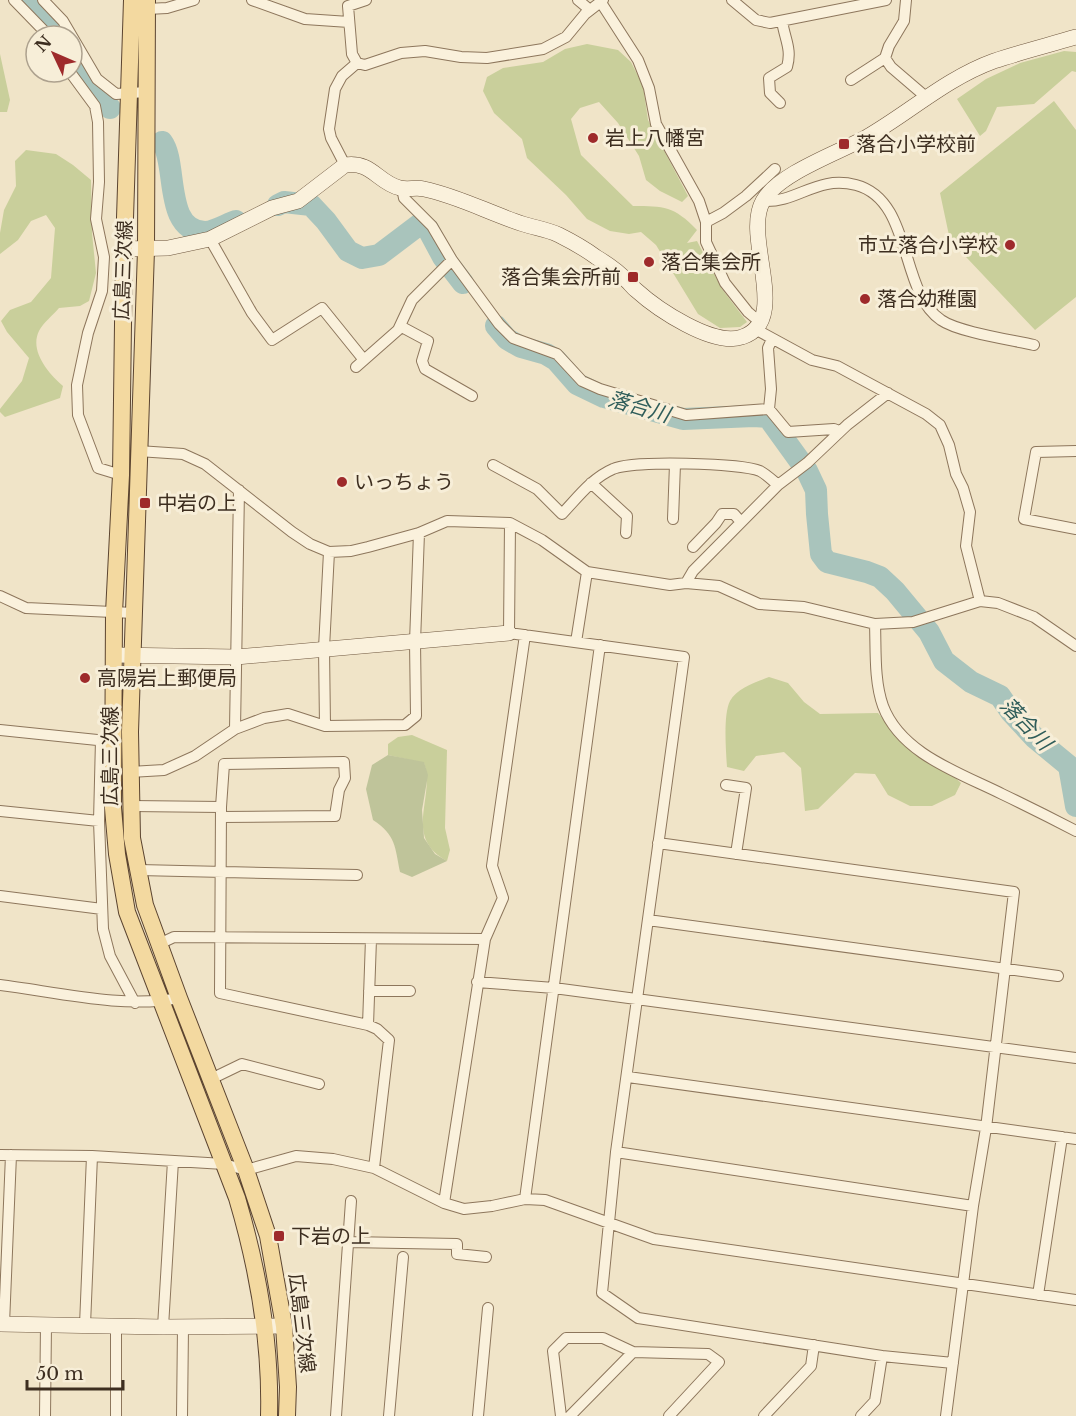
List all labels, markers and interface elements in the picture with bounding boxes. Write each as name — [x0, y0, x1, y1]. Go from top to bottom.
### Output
north arrow — [24, 24, 84, 84]
text: N — [31, 31, 56, 56]
place label: 岩上八幡宮 — [605, 126, 705, 150]
marker: 岩上八幡宮 — [586, 131, 600, 145]
place label: 落合小学校前 — [856, 132, 976, 156]
marker: 落合小学校前 — [837, 137, 851, 151]
street label: 広島三次線 — [109, 220, 137, 320]
place label: 市立落合小学校 — [858, 233, 998, 257]
marker: 市立落合小学校 — [1003, 238, 1017, 252]
place label: 落合集会所 — [661, 250, 761, 274]
marker: 落合集会所 — [642, 255, 656, 269]
place label: 落合集会所前 — [501, 265, 621, 289]
marker: 落合集会所前 — [626, 270, 640, 284]
place label: 落合幼稚園 — [877, 287, 977, 311]
marker: 落合幼稚園 — [858, 292, 872, 306]
water label: 落合川 — [605, 386, 675, 429]
place label: いっちょう — [354, 470, 454, 494]
marker: いっちょう — [335, 475, 349, 489]
place label: 中岩の上 — [157, 491, 237, 515]
marker: 中岩の上 — [138, 496, 152, 510]
place label: 高陽岩上郵便局 — [97, 666, 237, 690]
marker: 高陽岩上郵便局 — [78, 671, 92, 685]
water label: 落合川 — [995, 692, 1059, 757]
street label: 広島三次線 — [98, 706, 122, 806]
place label: 下岩の上 — [291, 1224, 371, 1248]
marker: 下岩の上 — [272, 1229, 286, 1243]
street label: 広島三次線 — [284, 1272, 320, 1374]
scale bar — [27, 1353, 123, 1391]
text: 50 m — [36, 1363, 84, 1385]

